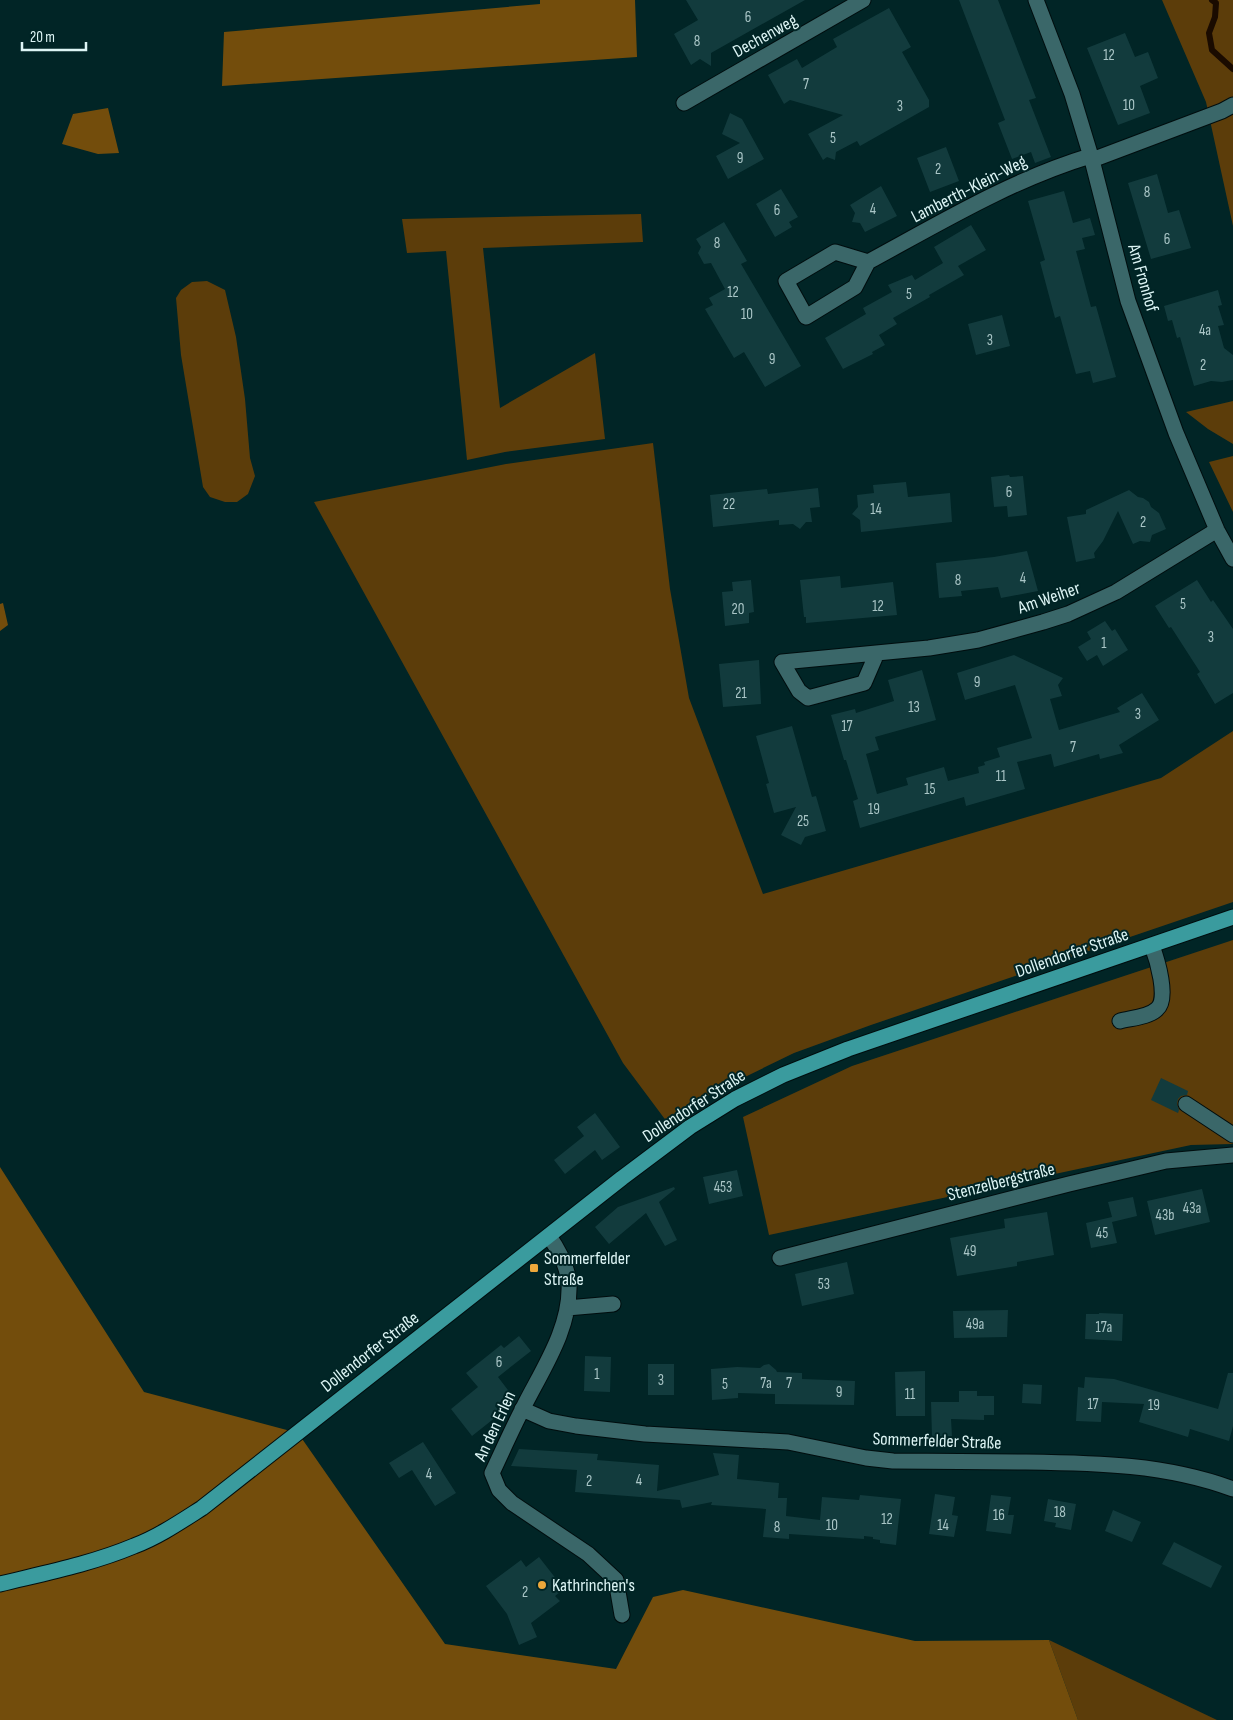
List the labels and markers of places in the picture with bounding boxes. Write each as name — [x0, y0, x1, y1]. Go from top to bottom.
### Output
place label: Sommerfelder Straße — [544, 1248, 630, 1290]
marker: Sommerfelder Straße — [528, 1262, 540, 1274]
place label: Kathrinchen's — [552, 1575, 635, 1596]
marker: Kathrinchen's — [536, 1579, 548, 1591]

